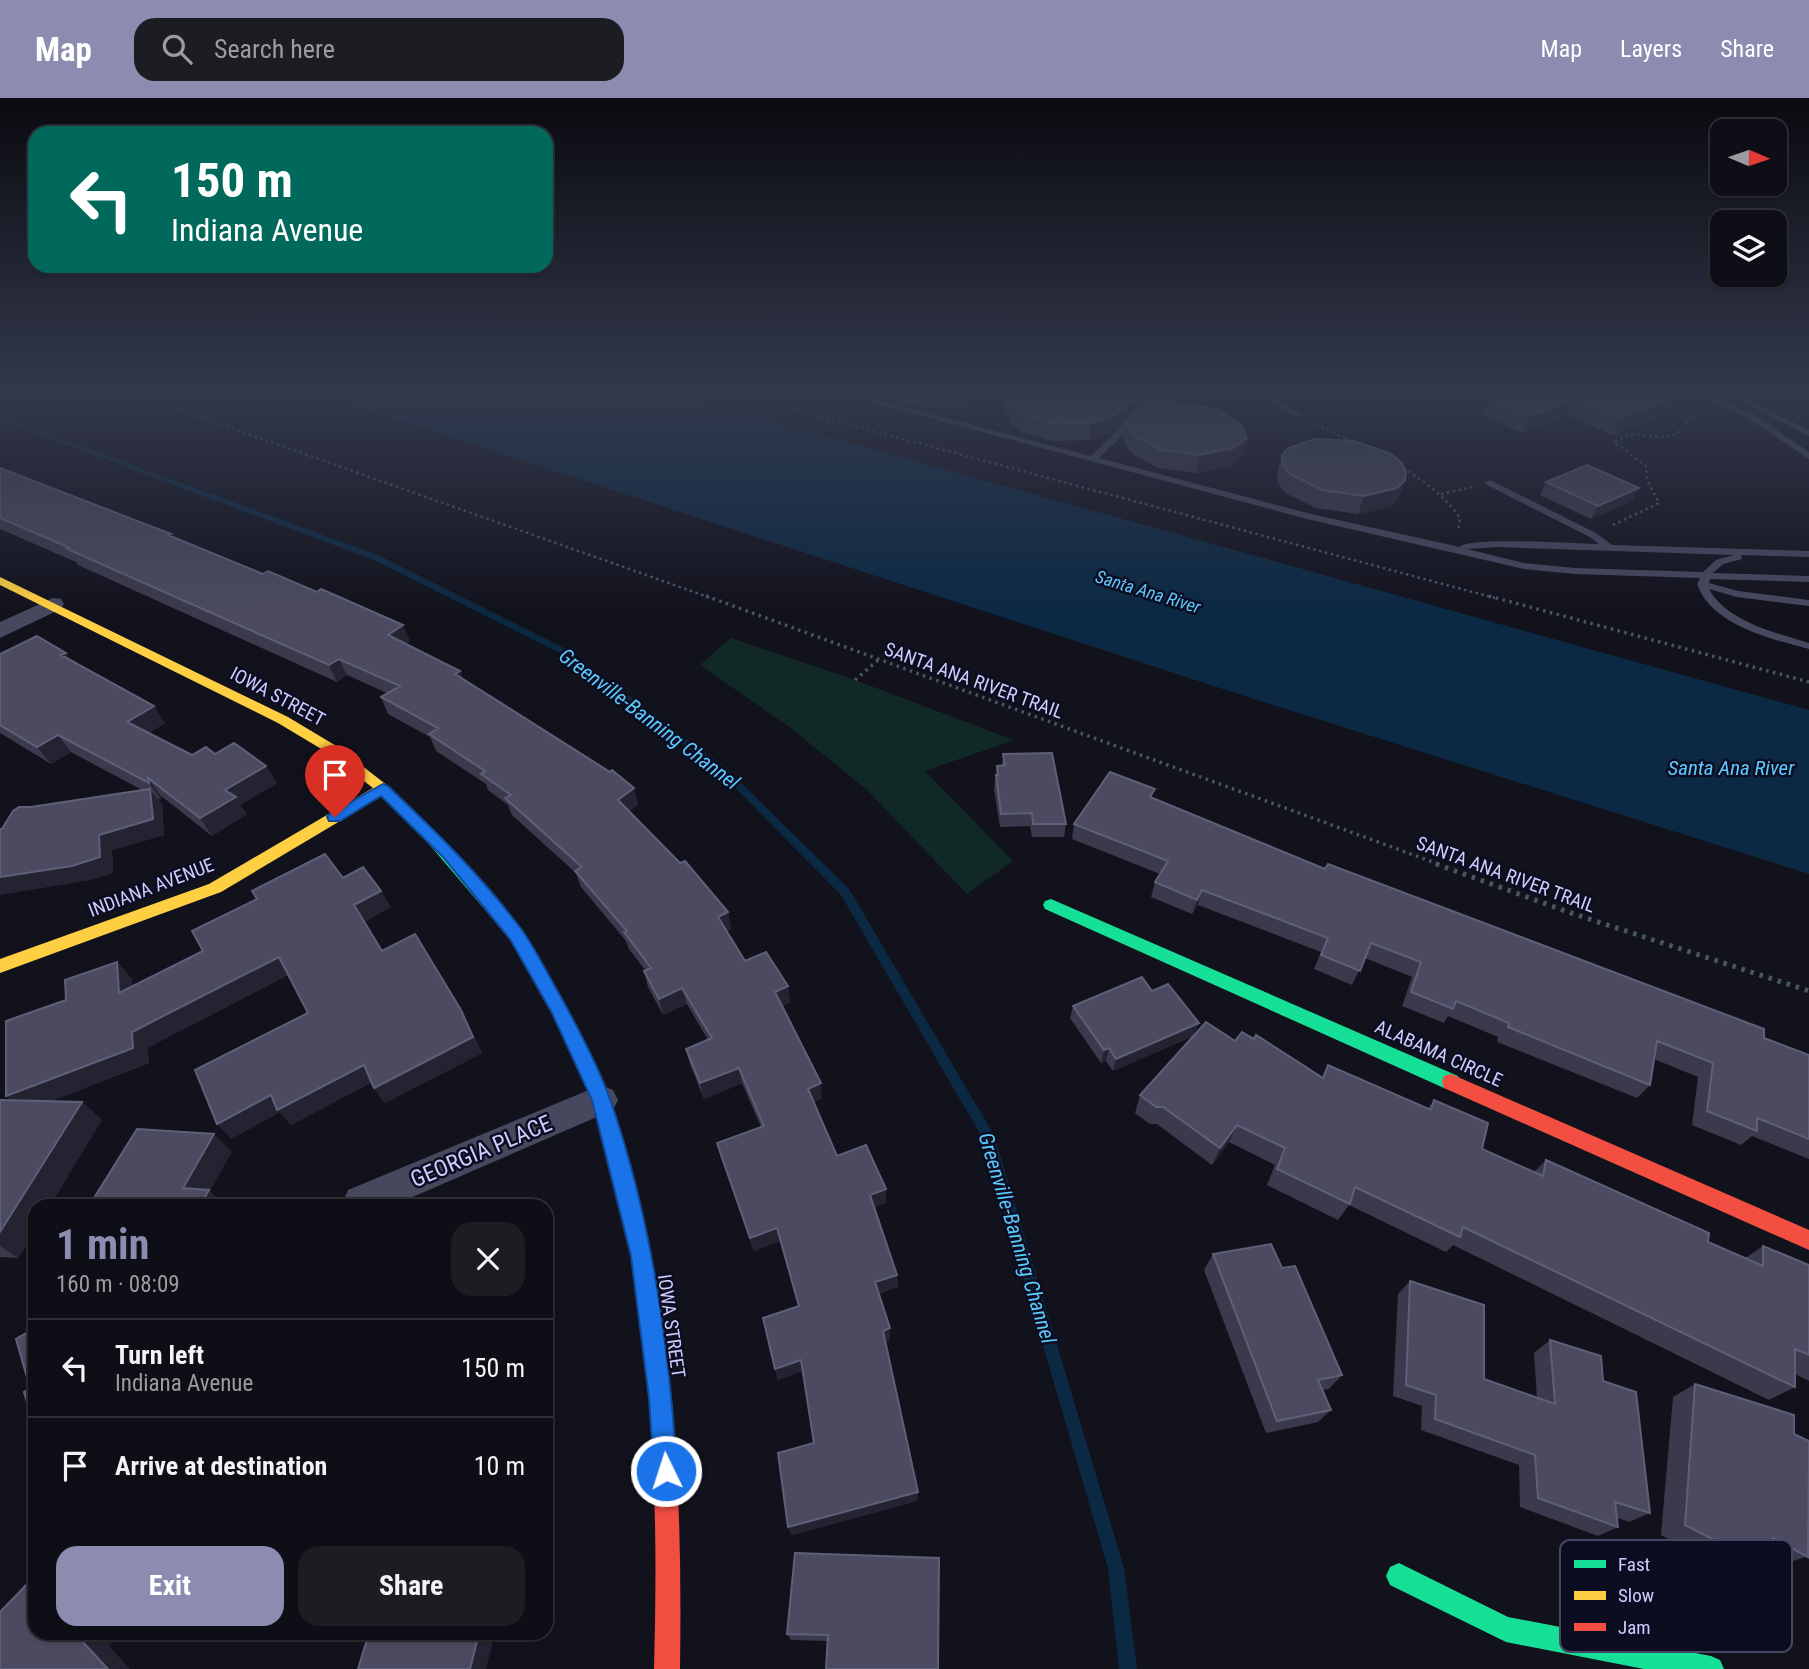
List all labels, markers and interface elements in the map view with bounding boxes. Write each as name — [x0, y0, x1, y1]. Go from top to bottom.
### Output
search box — [134, 18, 624, 81]
text: Map — [35, 30, 92, 69]
icon: search — [158, 30, 196, 68]
text: Search here — [214, 34, 335, 64]
text: Map — [1541, 35, 1582, 63]
text: Layers — [1620, 35, 1682, 63]
text: Share — [1720, 35, 1774, 63]
north arrow — [1710, 119, 1787, 196]
map controls — [1710, 119, 1787, 287]
text: 150 m — [171, 152, 293, 209]
icon: left — [56, 154, 147, 245]
button: layers — [1710, 210, 1787, 287]
text: Indiana Avenue — [171, 211, 363, 249]
water label: Santa Ana River — [1093, 566, 1204, 618]
street label: SANTA ANA RIVER TRAIL — [881, 637, 1066, 724]
water label: Greenville-Banning Channel — [554, 643, 744, 795]
street label: IOWA STREET — [226, 662, 329, 731]
pin — [305, 745, 365, 817]
icon: arrive — [316, 756, 354, 794]
water label: Santa Ana River — [1668, 756, 1795, 780]
street label: SANTA ANA RIVER TRAIL — [1413, 831, 1598, 918]
street label: INDIANA AVENUE — [85, 853, 217, 922]
street label: ALABAMA CIRCLE — [1371, 1015, 1506, 1092]
street label: GEORGIA PLACE — [407, 1110, 556, 1193]
water label: Greenville-Banning Channel — [973, 1130, 1061, 1347]
text: 1 min — [56, 1220, 149, 1269]
button: close — [451, 1222, 525, 1296]
text: 160 m · 08:09 — [56, 1271, 180, 1298]
street label: IOWA STREET — [653, 1273, 690, 1379]
text: Turn left — [115, 1340, 204, 1370]
icon: left — [56, 1349, 94, 1387]
text: 150 m — [461, 1353, 525, 1383]
text: Indiana Avenue — [115, 1370, 253, 1397]
position arrow — [629, 1434, 703, 1508]
icon: arrive — [56, 1447, 94, 1485]
text: Arrive at destination — [115, 1451, 327, 1481]
text: 10 m — [474, 1451, 525, 1481]
legend — [1560, 1540, 1792, 1652]
button: Exit — [56, 1546, 284, 1626]
button: Share — [298, 1546, 525, 1626]
text: Fast — [1618, 1553, 1650, 1576]
text: Slow — [1618, 1584, 1654, 1607]
text: Jam — [1618, 1616, 1651, 1639]

